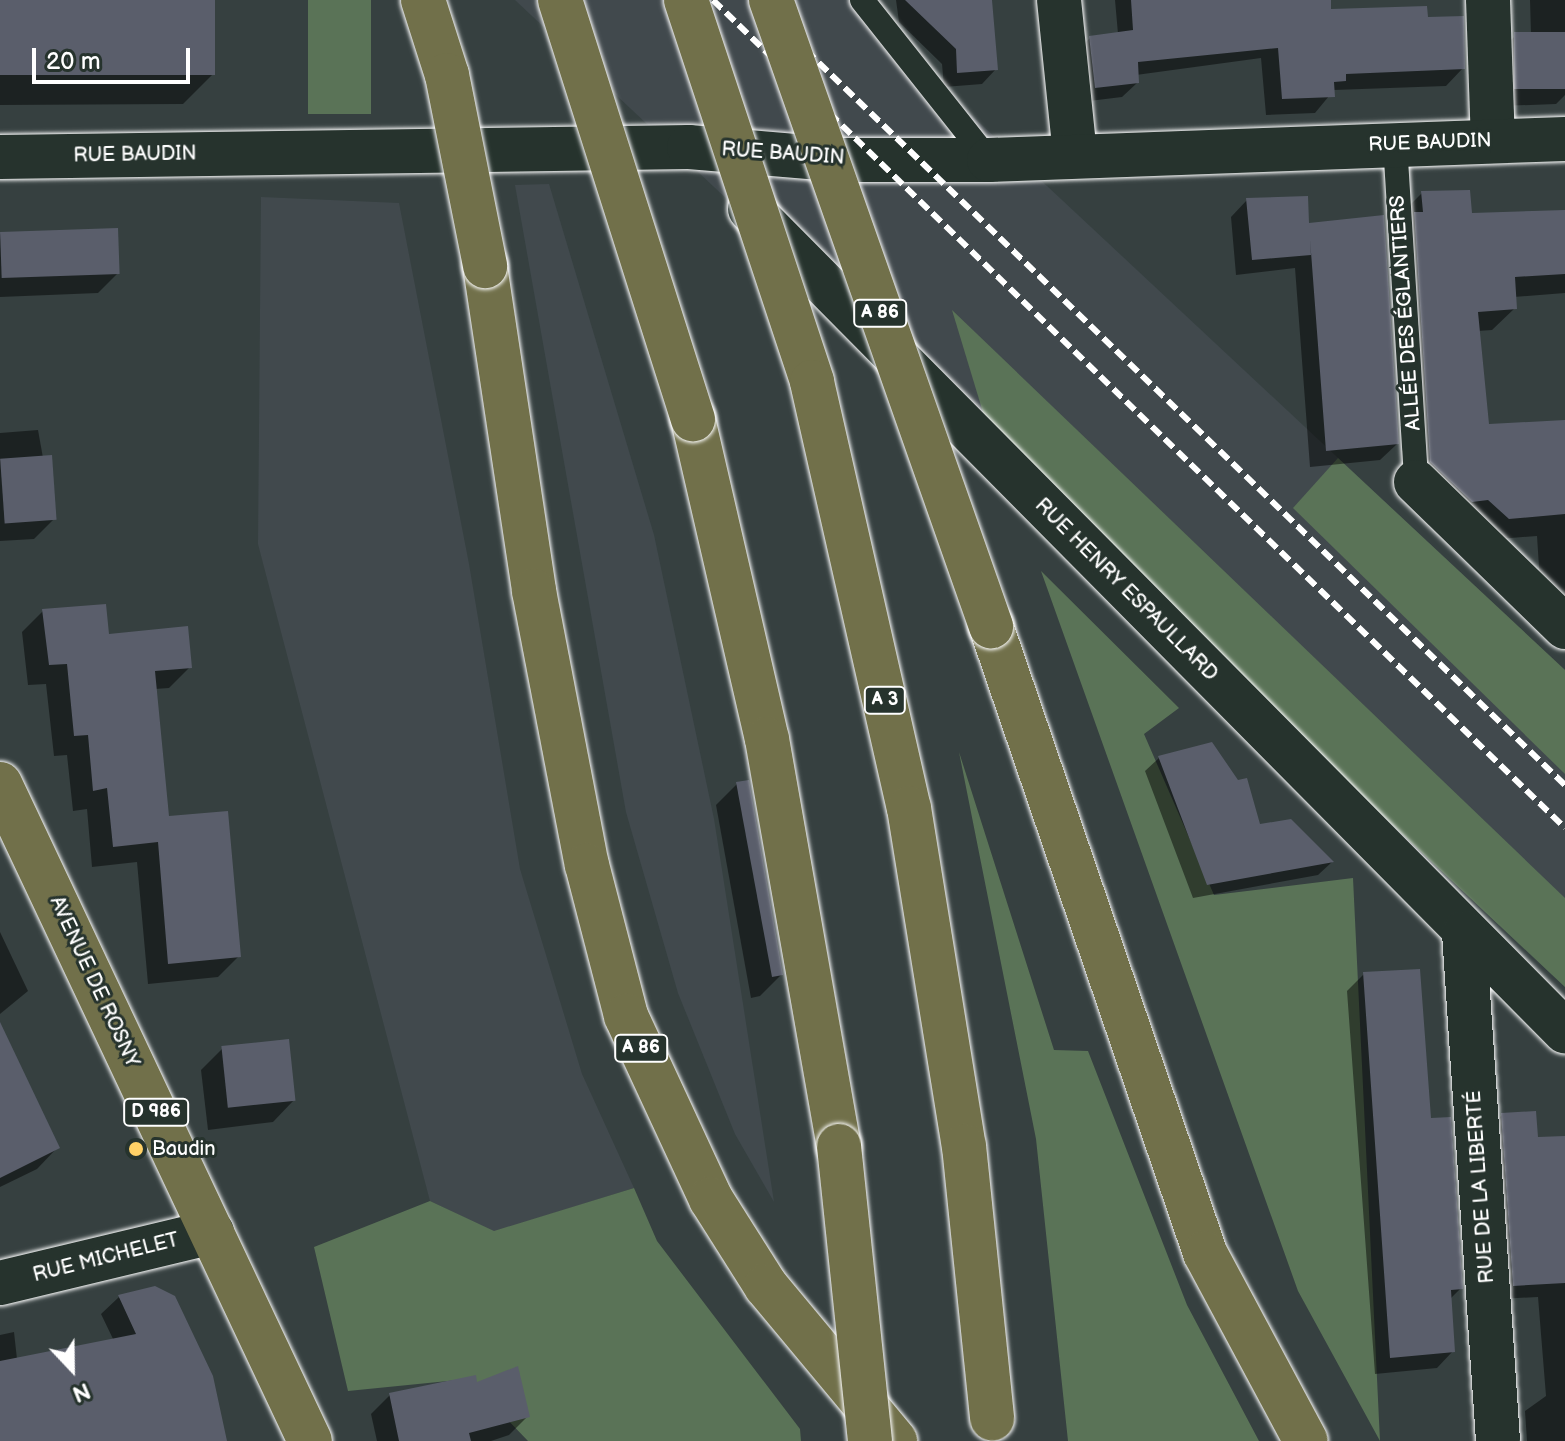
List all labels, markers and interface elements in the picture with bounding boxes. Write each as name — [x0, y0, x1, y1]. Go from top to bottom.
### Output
scale bar — [36, 32, 194, 82]
text: 20 m — [46, 47, 101, 76]
street label: RUE BAUDIN — [1368, 129, 1492, 157]
street label: RUE BAUDIN — [721, 138, 845, 170]
street label: RUE BAUDIN — [73, 142, 197, 168]
street label: ALLÉE DES ÉGLANTIERS — [1386, 195, 1426, 431]
road number: A 86 — [852, 299, 908, 327]
street label: RUE HENRY ESPAULLARD — [1030, 494, 1222, 686]
road number: A 3 — [863, 686, 907, 714]
street label: AVENUE DE ROSNY — [44, 893, 144, 1071]
road number: A 86 — [613, 1034, 669, 1062]
street label: RUE DE LA LIBERTÉ — [1462, 1090, 1500, 1284]
road number: D 986 — [122, 1098, 190, 1126]
place label: Baudin — [152, 1137, 216, 1161]
marker: Baudin — [127, 1140, 145, 1158]
street label: RUE MICHELET — [31, 1228, 181, 1288]
north arrow — [32, 1329, 112, 1409]
text: N — [68, 1376, 94, 1407]

